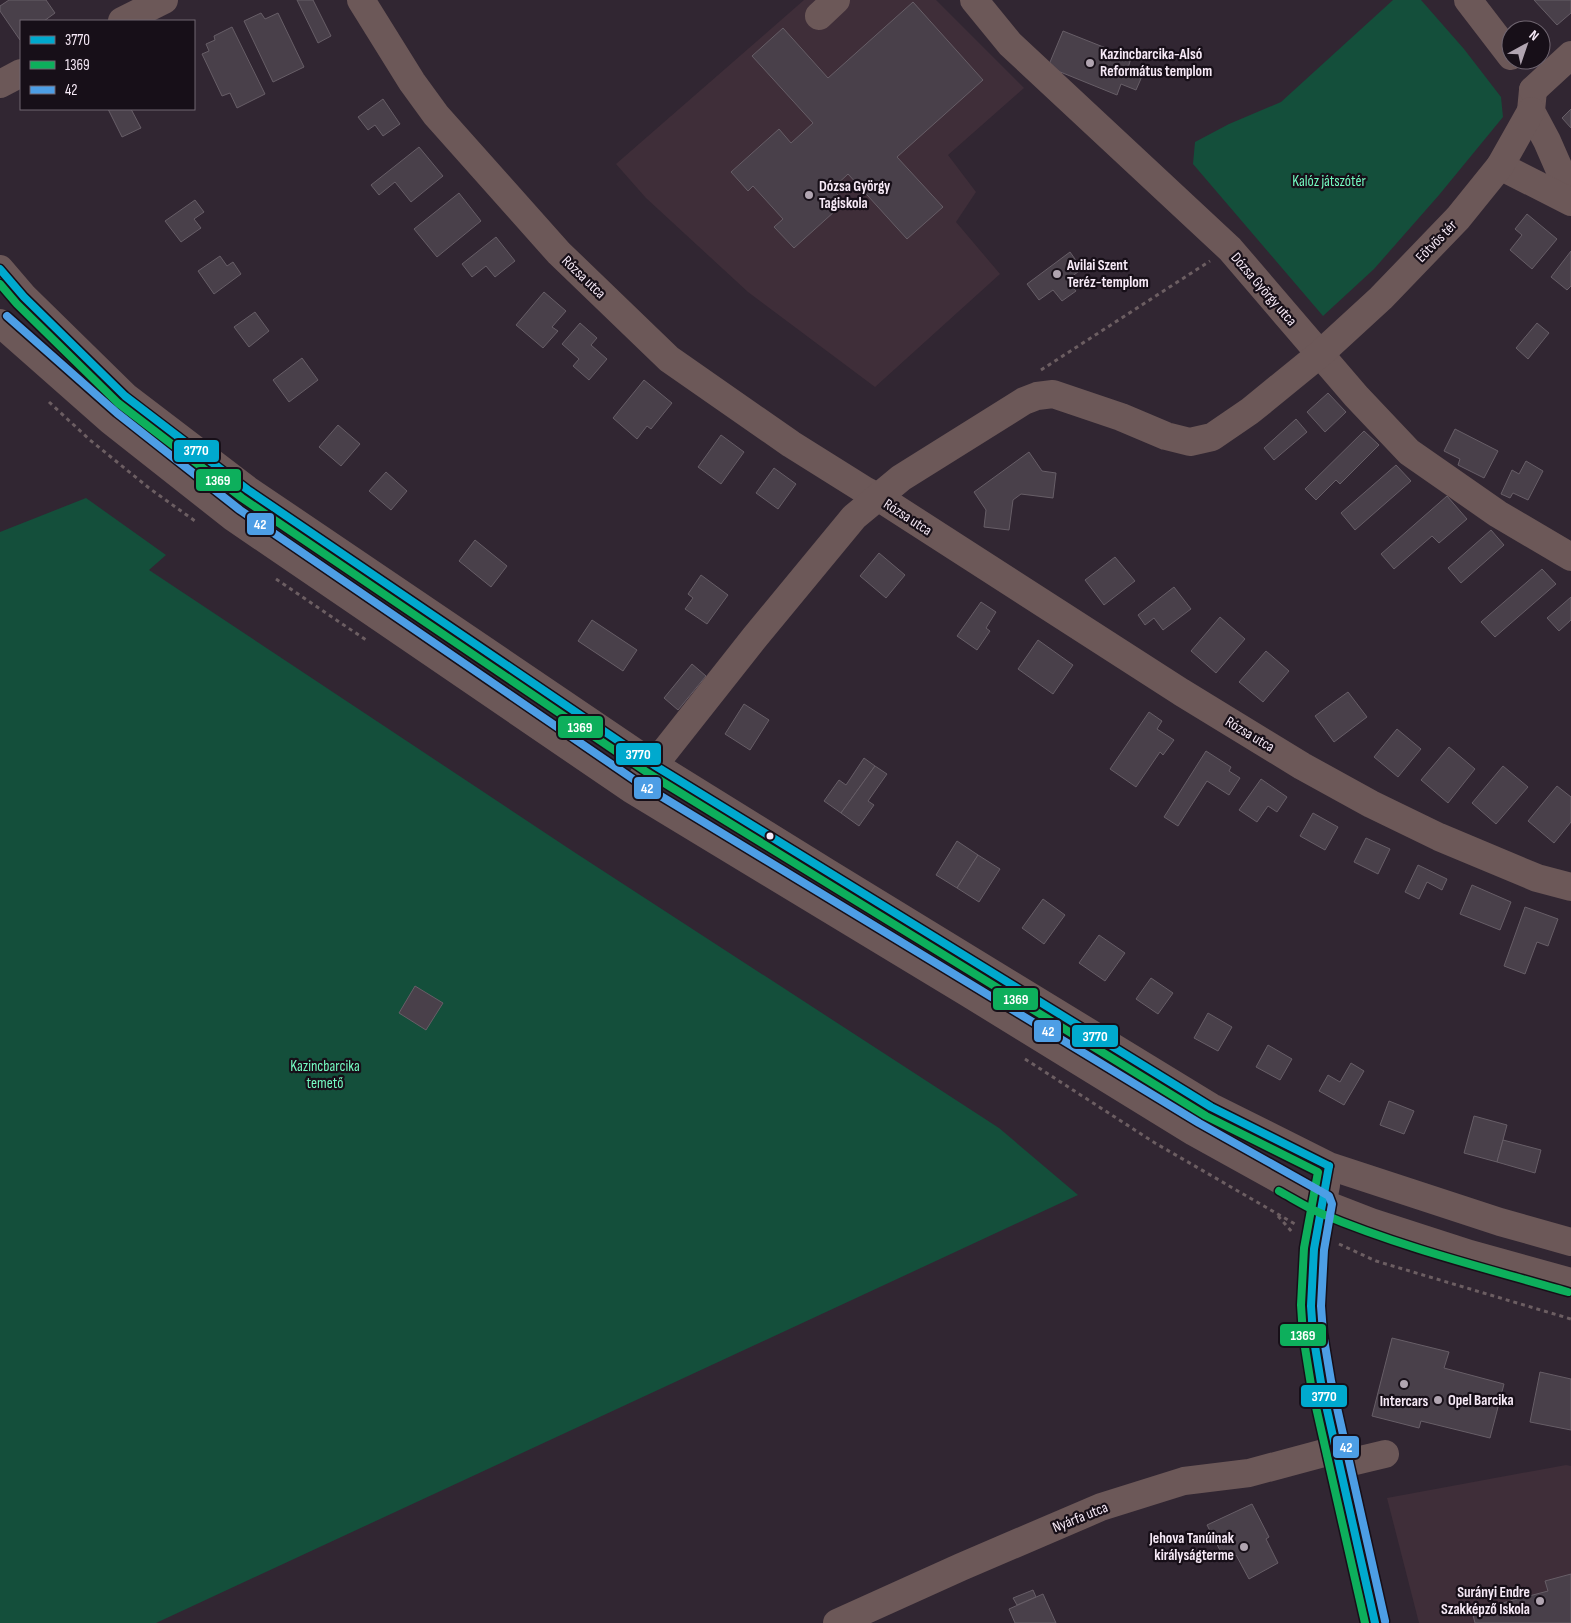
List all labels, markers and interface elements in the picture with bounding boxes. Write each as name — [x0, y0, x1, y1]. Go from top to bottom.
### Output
legend — [20, 20, 195, 110]
north arrow — [1501, 20, 1551, 70]
text: N — [1526, 27, 1542, 44]
text: 3770 — [65, 31, 90, 50]
place label: Kazincbarcika-Alsó Református templom — [1100, 45, 1212, 81]
text: 1369 — [65, 56, 90, 75]
marker: Kazincbarcika-Alsó Református templom — [1084, 57, 1096, 69]
text: 42 — [65, 81, 78, 100]
park label: Kalóz játszótér — [1292, 172, 1366, 191]
place label: Dózsa György Tagiskola — [819, 177, 891, 213]
marker: Dózsa György Tagiskola — [803, 189, 815, 201]
street label: Eötvös tér — [1412, 216, 1461, 266]
street label: Dózsa György utca — [1226, 249, 1301, 330]
street label: Rózsa utca — [558, 252, 610, 303]
place label: Avilai Szent Teréz-templom — [1066, 256, 1149, 292]
marker: Avilai Szent Teréz-templom — [1051, 268, 1063, 280]
line badge: 3770 — [173, 439, 220, 463]
text: 3770 — [183, 442, 209, 459]
line badge: 1369 — [195, 468, 242, 492]
text: 1369 — [206, 472, 231, 489]
street label: Rózsa utca — [880, 495, 936, 540]
line badge: 42 — [246, 512, 275, 536]
text: 42 — [254, 516, 266, 533]
street label: Rózsa utca — [1222, 712, 1278, 757]
line badge: 1369 — [557, 715, 604, 739]
text: 1369 — [568, 719, 593, 736]
line badge: 3770 — [615, 742, 662, 766]
text: 3770 — [625, 746, 651, 763]
line badge: 42 — [633, 776, 662, 800]
text: 42 — [641, 780, 653, 797]
unlabelled marker — [765, 831, 775, 841]
line badge: 1369 — [992, 987, 1039, 1011]
text: 1369 — [1004, 991, 1029, 1008]
line badge: 42 — [1033, 1019, 1062, 1043]
text: 42 — [1042, 1023, 1054, 1040]
line badge: 3770 — [1071, 1024, 1119, 1048]
text: 3770 — [1082, 1028, 1108, 1045]
park label: Kazincbarcika temető — [290, 1057, 360, 1093]
line badge: 1369 — [1279, 1323, 1327, 1347]
text: 1369 — [1291, 1327, 1316, 1344]
marker: Intercars — [1398, 1378, 1410, 1390]
line badge: 3770 — [1300, 1384, 1348, 1408]
text: 3770 — [1311, 1388, 1337, 1405]
place label: Opel Barcika — [1448, 1391, 1514, 1410]
place label: Intercars — [1380, 1392, 1428, 1411]
marker: Opel Barcika — [1432, 1394, 1444, 1406]
line badge: 42 — [1332, 1435, 1360, 1459]
text: 42 — [1340, 1439, 1352, 1456]
street label: Nyárfa utca — [1050, 1498, 1111, 1537]
place label: Jehova Tanúinak királyságterme — [1148, 1529, 1235, 1565]
marker: Jehova Tanúinak királyságterme — [1238, 1541, 1250, 1553]
place label: Surányi Endre Szakképző Iskola — [1441, 1583, 1530, 1619]
marker: Surányi Endre Szakképző Iskola — [1534, 1595, 1546, 1607]

